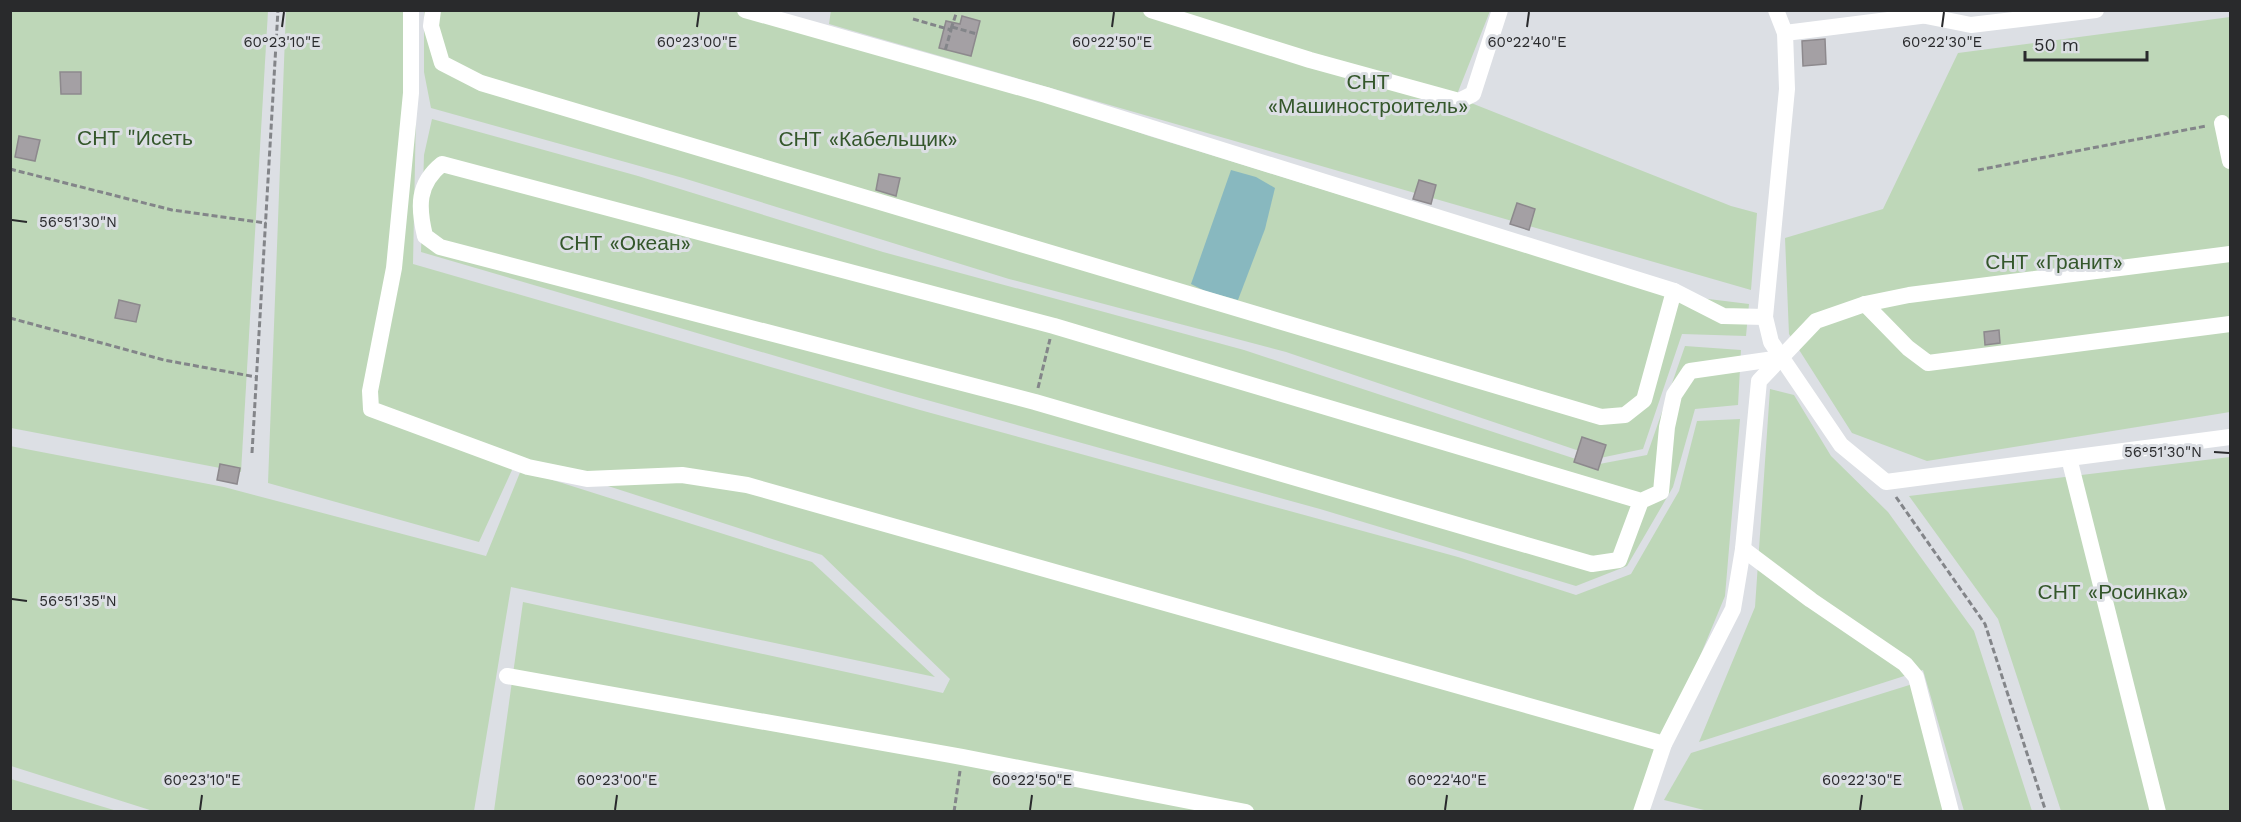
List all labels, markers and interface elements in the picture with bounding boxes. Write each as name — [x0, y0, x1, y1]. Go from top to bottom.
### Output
scale bar — [2025, 24, 2146, 62]
text: 60°23'10"E — [243, 33, 321, 51]
text: 60°23'00"E — [657, 33, 737, 51]
text: 60°22'50"E — [1072, 33, 1152, 51]
text: 60°22'40"E — [1487, 33, 1567, 51]
text: 60°22'30"E — [1902, 33, 1982, 51]
text: 50 m — [2034, 34, 2079, 55]
park label: СНТ «Машиностроитель» — [1268, 69, 1468, 118]
park label: СНТ "Исеть — [77, 125, 193, 150]
park label: СНТ «Кабельщик» — [778, 126, 958, 151]
text: 56°51'30"N — [39, 213, 117, 231]
park label: СНТ «Океан» — [559, 230, 691, 255]
park label: СНТ «Гранит» — [1985, 249, 2123, 274]
text: 56°51'30"N — [2124, 443, 2202, 461]
park label: СНТ «Росинка» — [2038, 579, 2188, 604]
text: 56°51'35"N — [39, 592, 117, 610]
text: 60°23'10"E — [163, 771, 241, 789]
text: 60°23'00"E — [577, 771, 657, 789]
text: 60°22'50"E — [992, 771, 1072, 789]
text: 60°22'40"E — [1407, 771, 1487, 789]
text: 60°22'30"E — [1822, 771, 1902, 789]

